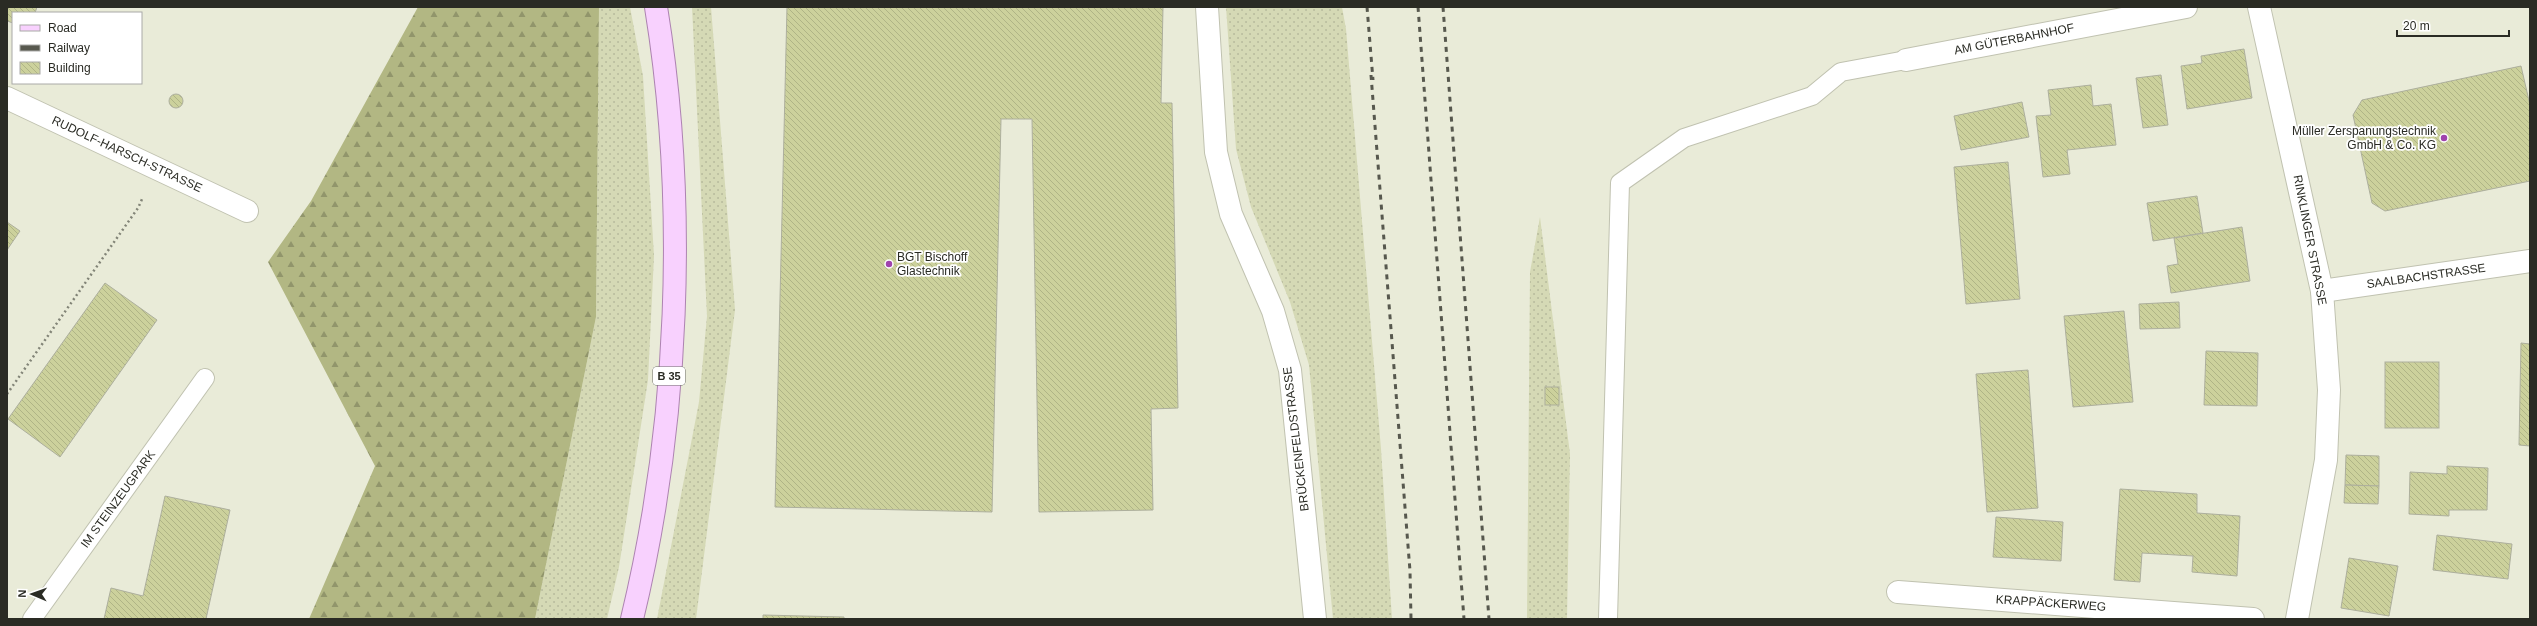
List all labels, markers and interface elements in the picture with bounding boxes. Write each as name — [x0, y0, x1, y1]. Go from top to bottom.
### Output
legend — [12, 12, 142, 84]
scale bar — [2397, 12, 2509, 38]
text: 20 m — [2403, 19, 2430, 33]
street label: AM GÜTERBAHNHOF — [1953, 20, 2075, 58]
text: Road — [48, 21, 77, 35]
text: Railway — [48, 41, 90, 55]
text: Building — [48, 61, 91, 75]
street label: RUDOLF-HARSCH-STRASSE — [50, 113, 204, 195]
place label: Müller Zerspanungstechnik GmbH & Co. KG — [2292, 124, 2437, 152]
marker: Müller Zerspanungstechnik GmbH & Co. KG — [2439, 133, 2449, 143]
street label: RINKLINGER STRASSE — [2290, 174, 2330, 306]
place label: BGT Bischoff Glastechnik — [897, 250, 968, 278]
marker: BGT Bischoff Glastechnik — [884, 259, 894, 269]
street label: SAALBACHSTRASSE — [2366, 261, 2486, 291]
street label: BRÜCKENFELDSTRASSE — [1280, 366, 1312, 512]
road number: B 35 — [653, 367, 685, 385]
street label: IM STEINZEUGPARK — [78, 448, 158, 550]
north arrow — [12, 574, 52, 614]
text: N — [16, 589, 28, 598]
street label: KRAPPÄCKERWEG — [1995, 592, 2107, 614]

